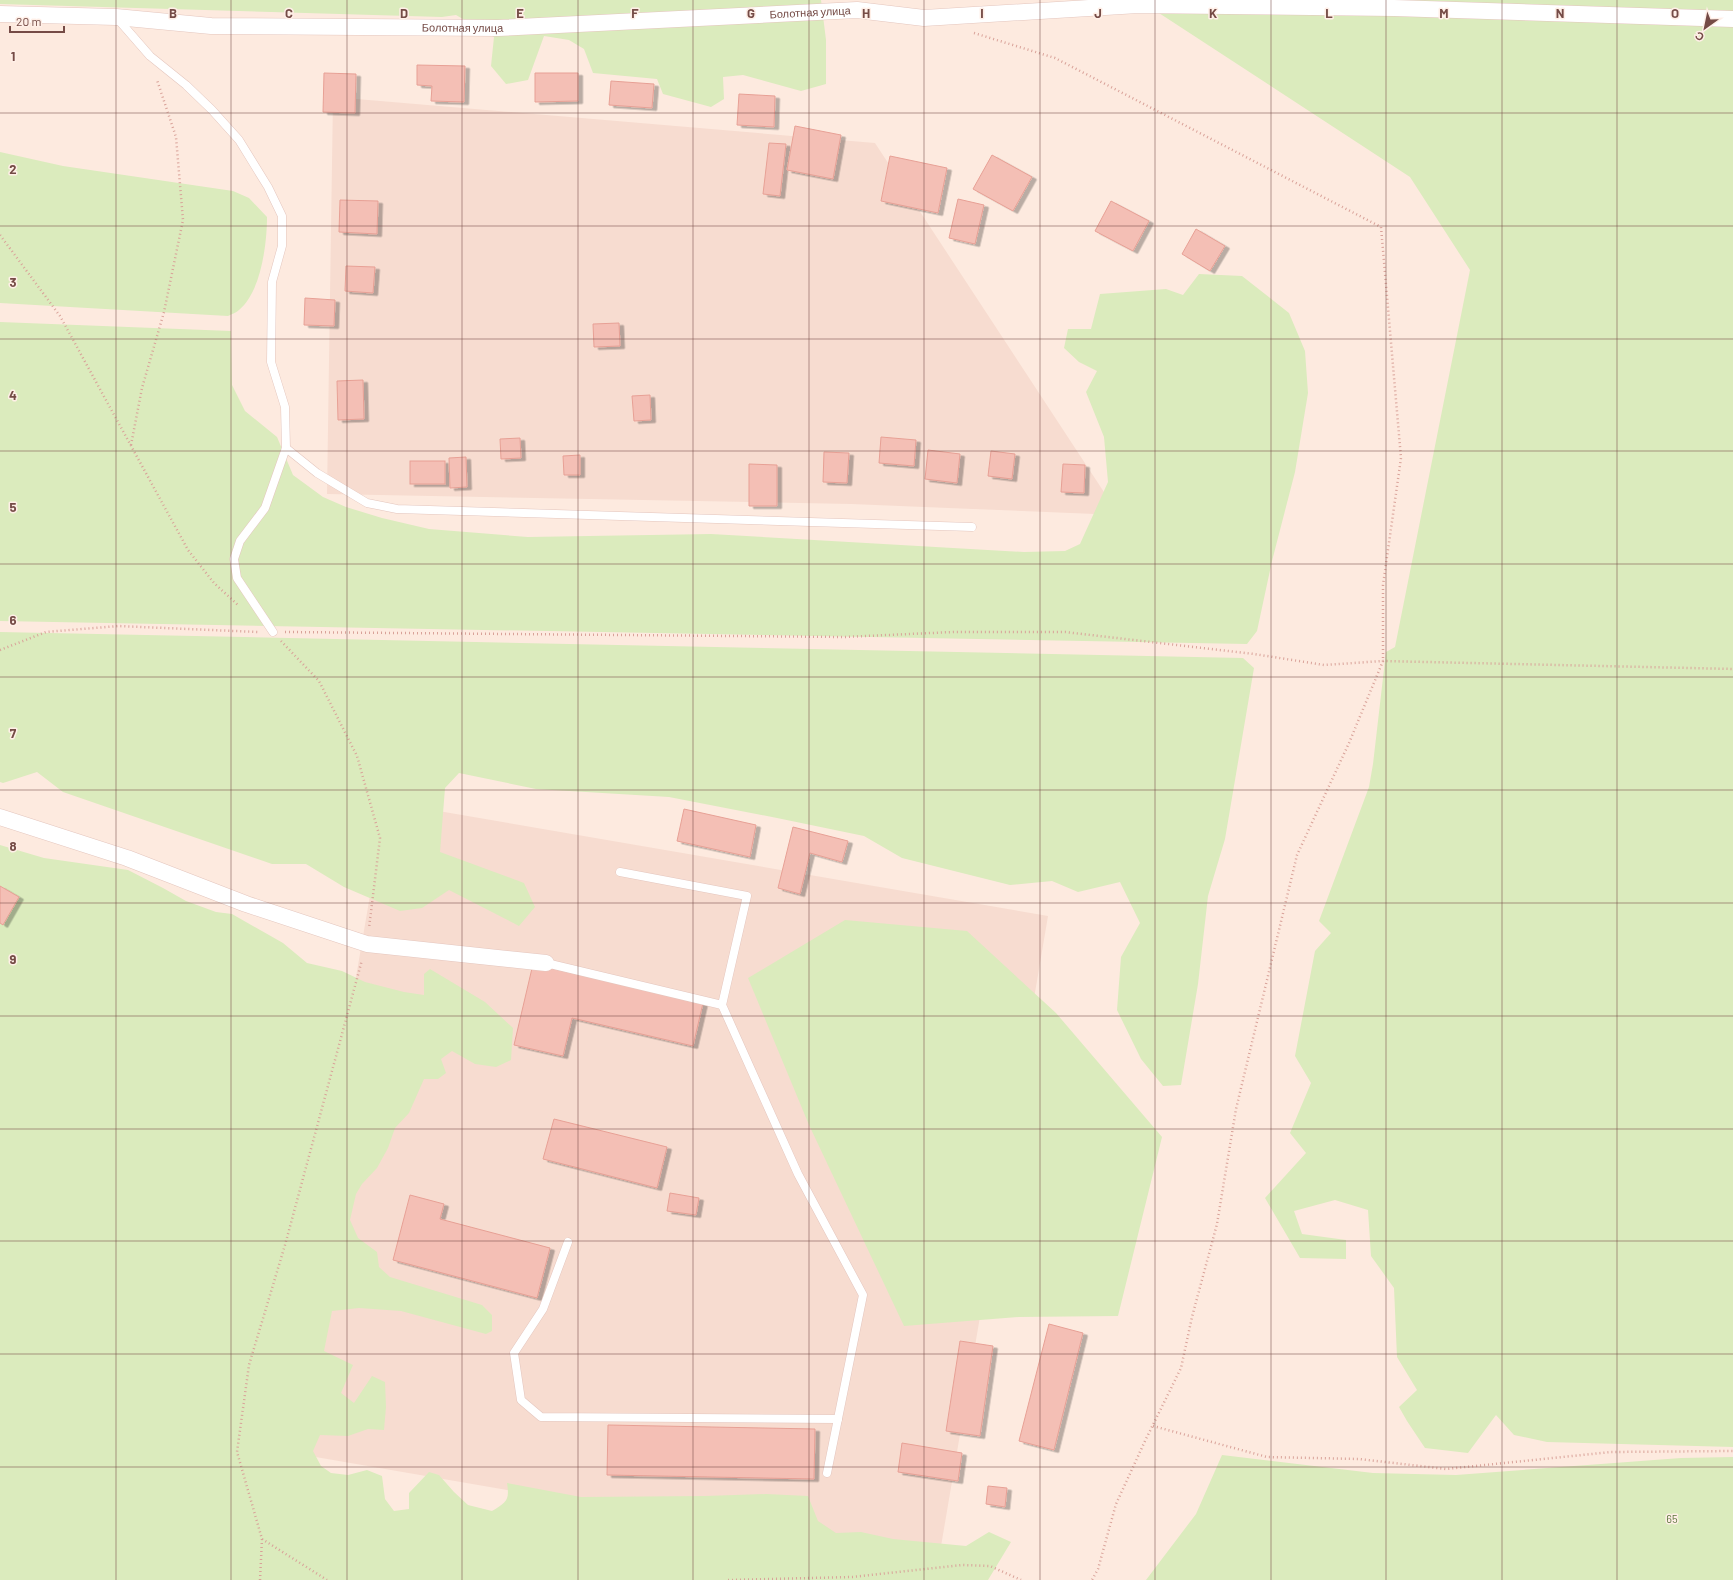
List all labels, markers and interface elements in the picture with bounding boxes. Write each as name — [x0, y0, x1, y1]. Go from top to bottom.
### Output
street label: Болотная улица — [769, 3, 852, 20]
text: B — [169, 5, 177, 21]
text: C — [285, 5, 293, 21]
text: D — [400, 5, 408, 21]
text: E — [516, 5, 524, 21]
text: F — [631, 5, 639, 21]
text: G — [747, 5, 755, 21]
text: H — [862, 5, 870, 21]
text: I — [980, 5, 984, 21]
text: J — [1094, 5, 1102, 21]
text: K — [1209, 5, 1217, 21]
text: L — [1325, 5, 1333, 21]
text: M — [1439, 5, 1449, 21]
text: N — [1556, 5, 1564, 21]
text: O — [1671, 5, 1679, 21]
scale bar — [10, 8, 64, 34]
north arrow — [1685, 8, 1725, 48]
text: 20 m — [16, 14, 42, 28]
street label: Болотная улица — [422, 20, 504, 34]
text: С — [1692, 29, 1706, 44]
text: 1 — [11, 48, 15, 64]
text: 2 — [9, 161, 17, 177]
text: 3 — [9, 274, 17, 290]
text: 4 — [9, 387, 17, 403]
text: 5 — [9, 499, 17, 515]
text: 6 — [10, 612, 17, 628]
text: 7 — [10, 725, 17, 741]
text: 8 — [9, 838, 17, 854]
text: 9 — [10, 951, 17, 967]
park label: 65 — [1666, 1512, 1678, 1525]

